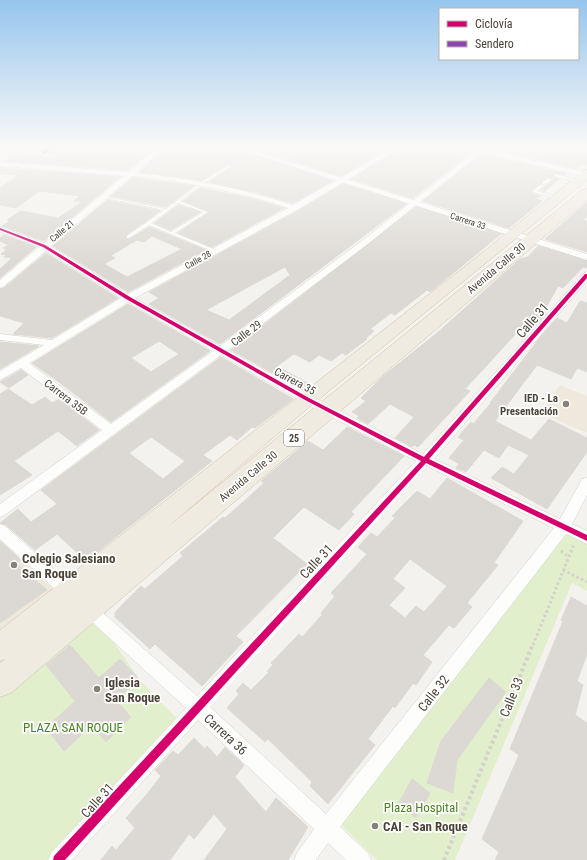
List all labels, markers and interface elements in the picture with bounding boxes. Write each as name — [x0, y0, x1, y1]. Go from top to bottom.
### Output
legend — [439, 8, 579, 60]
text: Ciclovía — [475, 17, 513, 31]
text: Sendero — [475, 37, 514, 51]
street label: Carrera 33 — [449, 211, 487, 231]
street label: Calle 21 — [48, 218, 76, 244]
street label: Avenida Calle 30 — [465, 240, 528, 297]
street label: Calle 28 — [183, 249, 213, 271]
street label: Calle 31 — [513, 300, 552, 341]
street label: Calle 29 — [228, 318, 264, 349]
street label: Carrera 35 — [272, 365, 318, 398]
street label: Carrera 35B — [41, 377, 90, 418]
place label: IED - La Presentación — [500, 392, 558, 418]
marker: IED - La Presentación — [561, 399, 571, 409]
road number: 25 — [284, 430, 304, 446]
street label: Avenida Calle 30 — [217, 448, 280, 505]
street label: Calle 31 — [297, 541, 336, 582]
place label: Colegio Salesiano San Roque — [22, 551, 116, 581]
marker: Colegio Salesiano San Roque — [9, 560, 19, 570]
street label: Calle 32 — [415, 672, 452, 714]
place label: Iglesia San Roque — [105, 675, 160, 705]
street label: Calle 33 — [497, 675, 526, 719]
marker: Iglesia San Roque — [92, 684, 102, 694]
street label: Carrera 36 — [201, 711, 250, 758]
park label: PLAZA SAN ROQUE — [23, 720, 123, 735]
street label: Calle 31 — [78, 780, 117, 821]
park label: Plaza Hospital — [384, 800, 458, 815]
place label: CAI - San Roque — [383, 819, 468, 834]
marker: CAI - San Roque — [370, 821, 380, 831]

